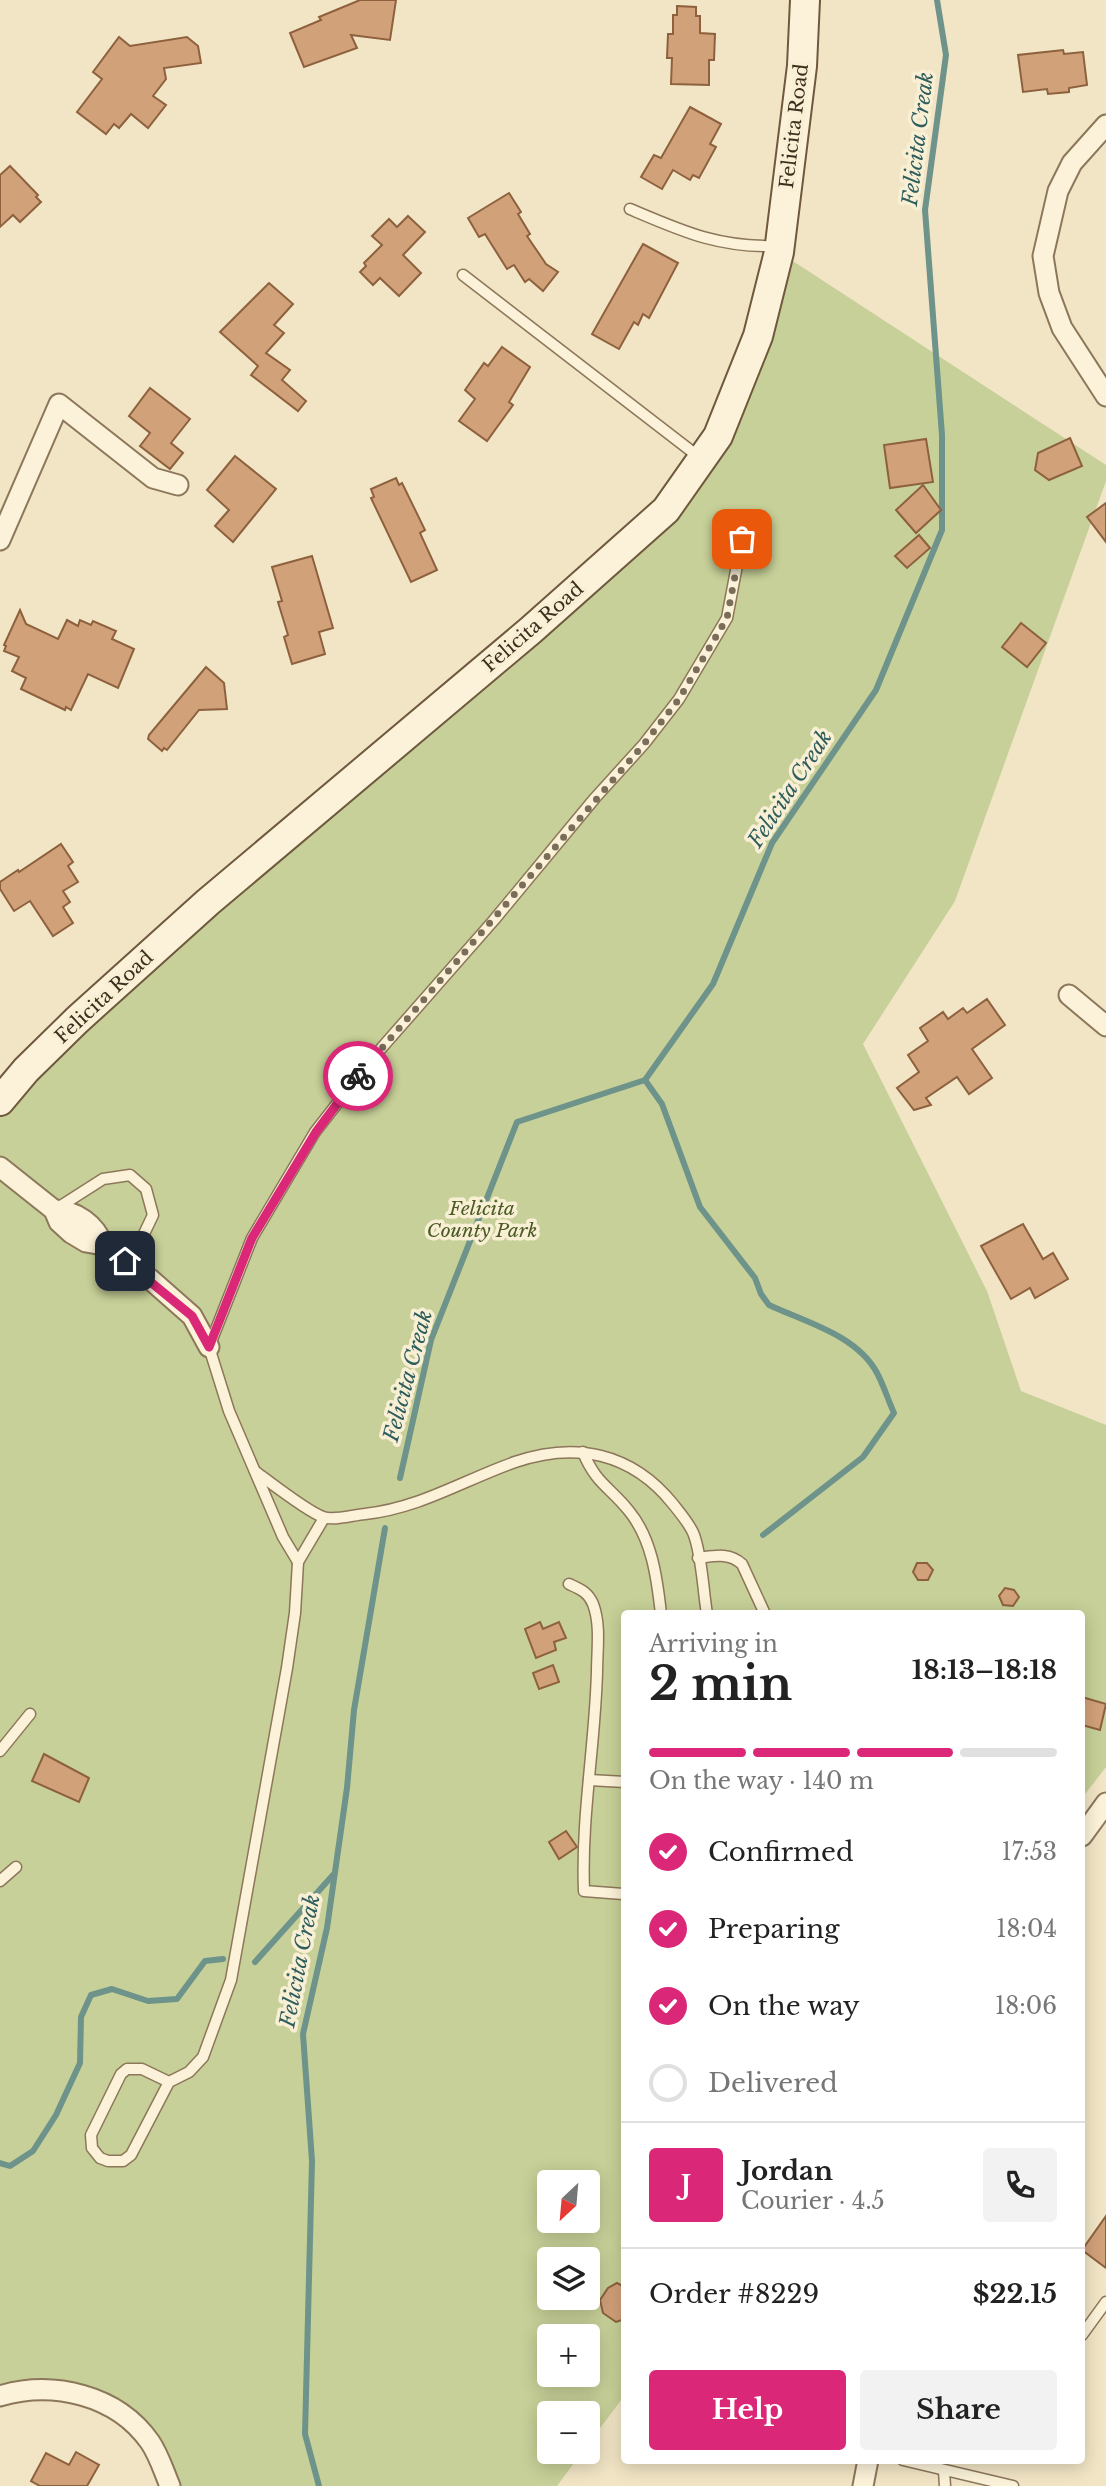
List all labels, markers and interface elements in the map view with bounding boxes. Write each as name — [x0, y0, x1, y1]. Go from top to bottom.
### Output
street label: Felicita Road — [775, 62, 813, 190]
water label: Felicita Creak — [897, 71, 939, 208]
pin — [712, 509, 772, 569]
icon: bag — [723, 520, 761, 558]
street label: Felicita Road — [478, 577, 588, 677]
water label: Felicita Creak — [742, 725, 838, 853]
street label: Felicita Road — [50, 946, 158, 1048]
courier — [323, 1041, 393, 1111]
icon: bike — [339, 1057, 377, 1095]
park label: Felicita County Park — [427, 1197, 537, 1242]
pin — [95, 1231, 155, 1291]
icon: home — [106, 1242, 144, 1280]
water label: Felicita Creak — [378, 1308, 438, 1445]
text: Arriving in — [649, 1630, 778, 1658]
text: 18:13–18:18 — [912, 1654, 1057, 1686]
text: 2 min — [649, 1655, 792, 1712]
text: On the way · 140 m — [649, 1767, 874, 1795]
icon: check — [649, 1833, 687, 1871]
text: Confirmed — [708, 1836, 853, 1868]
text: 17:53 — [1001, 1838, 1057, 1866]
water label: Felicita Creak — [274, 1892, 326, 2031]
icon: check — [649, 1910, 687, 1948]
text: Preparing — [708, 1913, 840, 1945]
text: 18:04 — [996, 1915, 1057, 1943]
icon: check — [649, 1987, 687, 2025]
text: On the way — [708, 1990, 860, 2022]
text: 18:06 — [995, 1992, 1057, 2020]
text: Delivered — [708, 2067, 838, 2099]
button: phone — [983, 2148, 1057, 2222]
text: Jordan — [741, 2155, 833, 2187]
text: J — [681, 2169, 691, 2201]
north arrow — [537, 2170, 600, 2233]
map controls — [537, 2170, 600, 2464]
text: Courier · 4.5 — [741, 2187, 885, 2215]
button: layers — [537, 2247, 600, 2310]
text: Order #8229 — [649, 2278, 819, 2310]
text: $22.15 — [973, 2278, 1057, 2310]
button: + — [537, 2324, 600, 2387]
button: Help — [649, 2370, 846, 2450]
button: Share — [860, 2370, 1057, 2450]
button: − — [537, 2401, 600, 2464]

